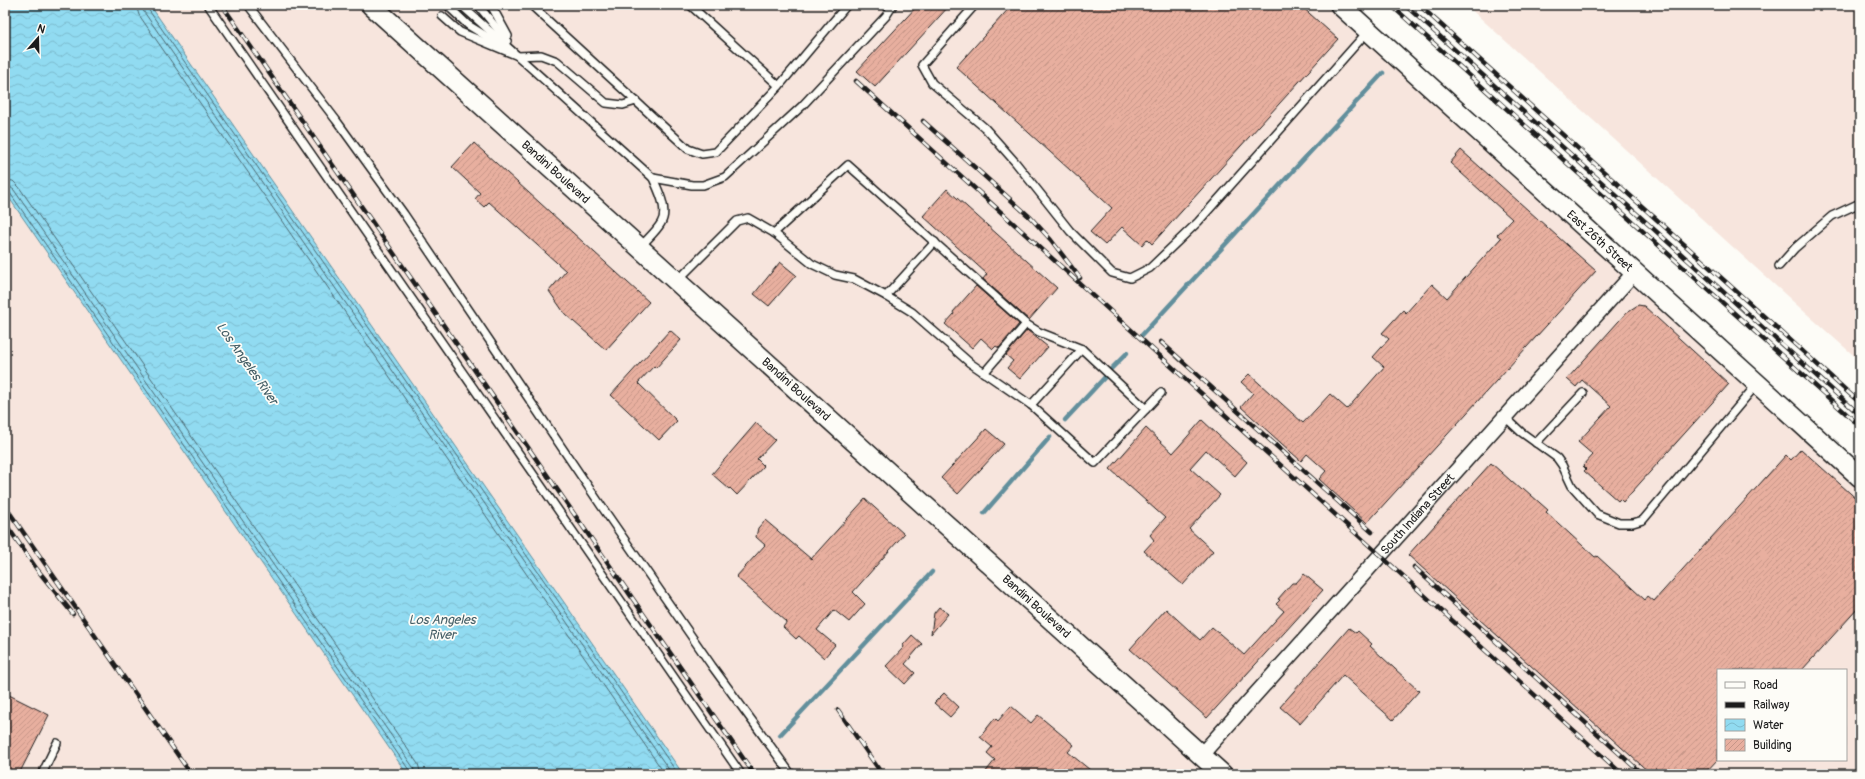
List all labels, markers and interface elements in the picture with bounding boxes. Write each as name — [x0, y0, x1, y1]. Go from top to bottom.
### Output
north arrow — [18, 18, 58, 58]
text: N — [36, 22, 47, 37]
street label: Bandini Boulevard — [518, 137, 593, 207]
street label: East 26th Street — [1563, 207, 1636, 275]
water label: Los Angeles River — [213, 319, 283, 410]
street label: Bandini Boulevard — [758, 355, 833, 424]
street label: South Indiana Street — [1378, 471, 1458, 558]
street label: Bandini Boulevard — [999, 572, 1074, 642]
water label: Los Angeles River — [408, 612, 478, 643]
legend — [1717, 669, 1847, 761]
text: Road — [1753, 678, 1778, 693]
text: Railway — [1753, 698, 1789, 713]
text: Water — [1753, 718, 1784, 733]
text: Building — [1753, 738, 1792, 753]

